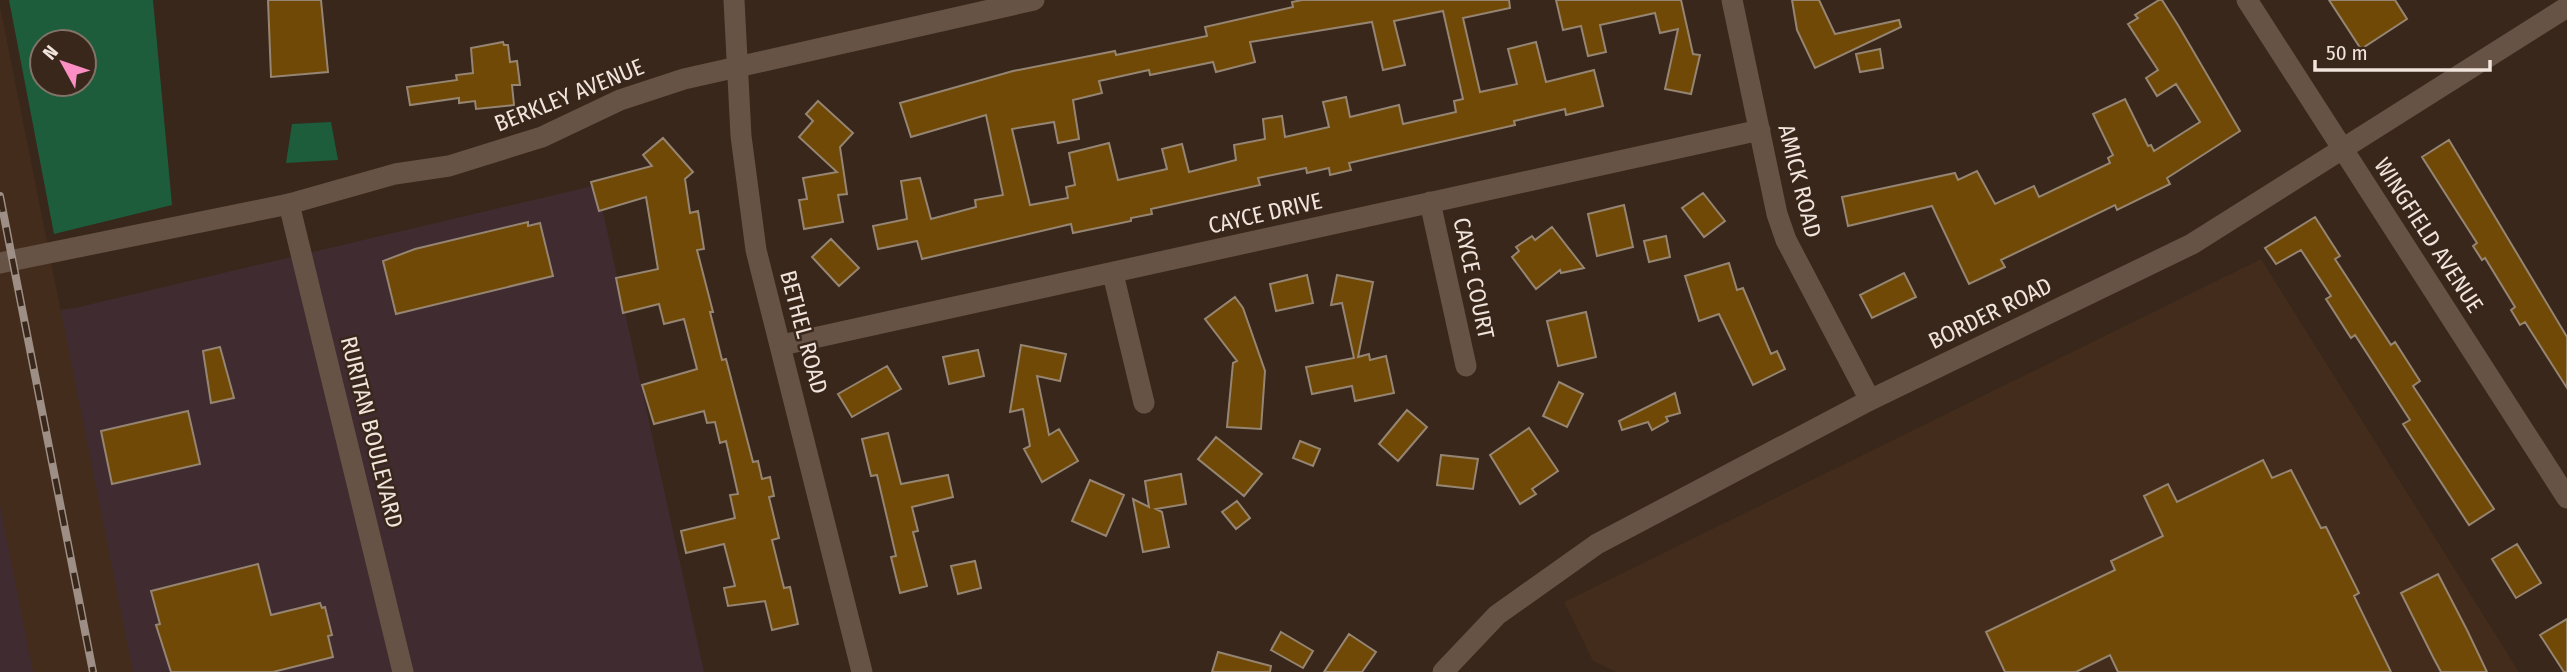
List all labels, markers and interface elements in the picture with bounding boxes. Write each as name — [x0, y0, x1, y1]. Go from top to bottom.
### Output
north arrow — [28, 28, 98, 98]
scale bar — [2315, 28, 2490, 72]
text: 50 m — [2326, 40, 2368, 66]
text: N — [38, 41, 63, 64]
street label: BERKLEY AVENUE — [490, 52, 648, 138]
street label: AMICK ROAD — [1772, 121, 1828, 241]
street label: WINGFIELD AVENUE — [2369, 152, 2489, 318]
street label: CAYCE DRIVE — [1205, 186, 1325, 240]
street label: CAYCE COURT — [1447, 215, 1501, 341]
street label: BETHEL ROAD — [774, 267, 834, 397]
street label: BORDER ROAD — [1924, 271, 2056, 355]
street label: RURITAN BOULEVARD — [335, 333, 409, 531]

